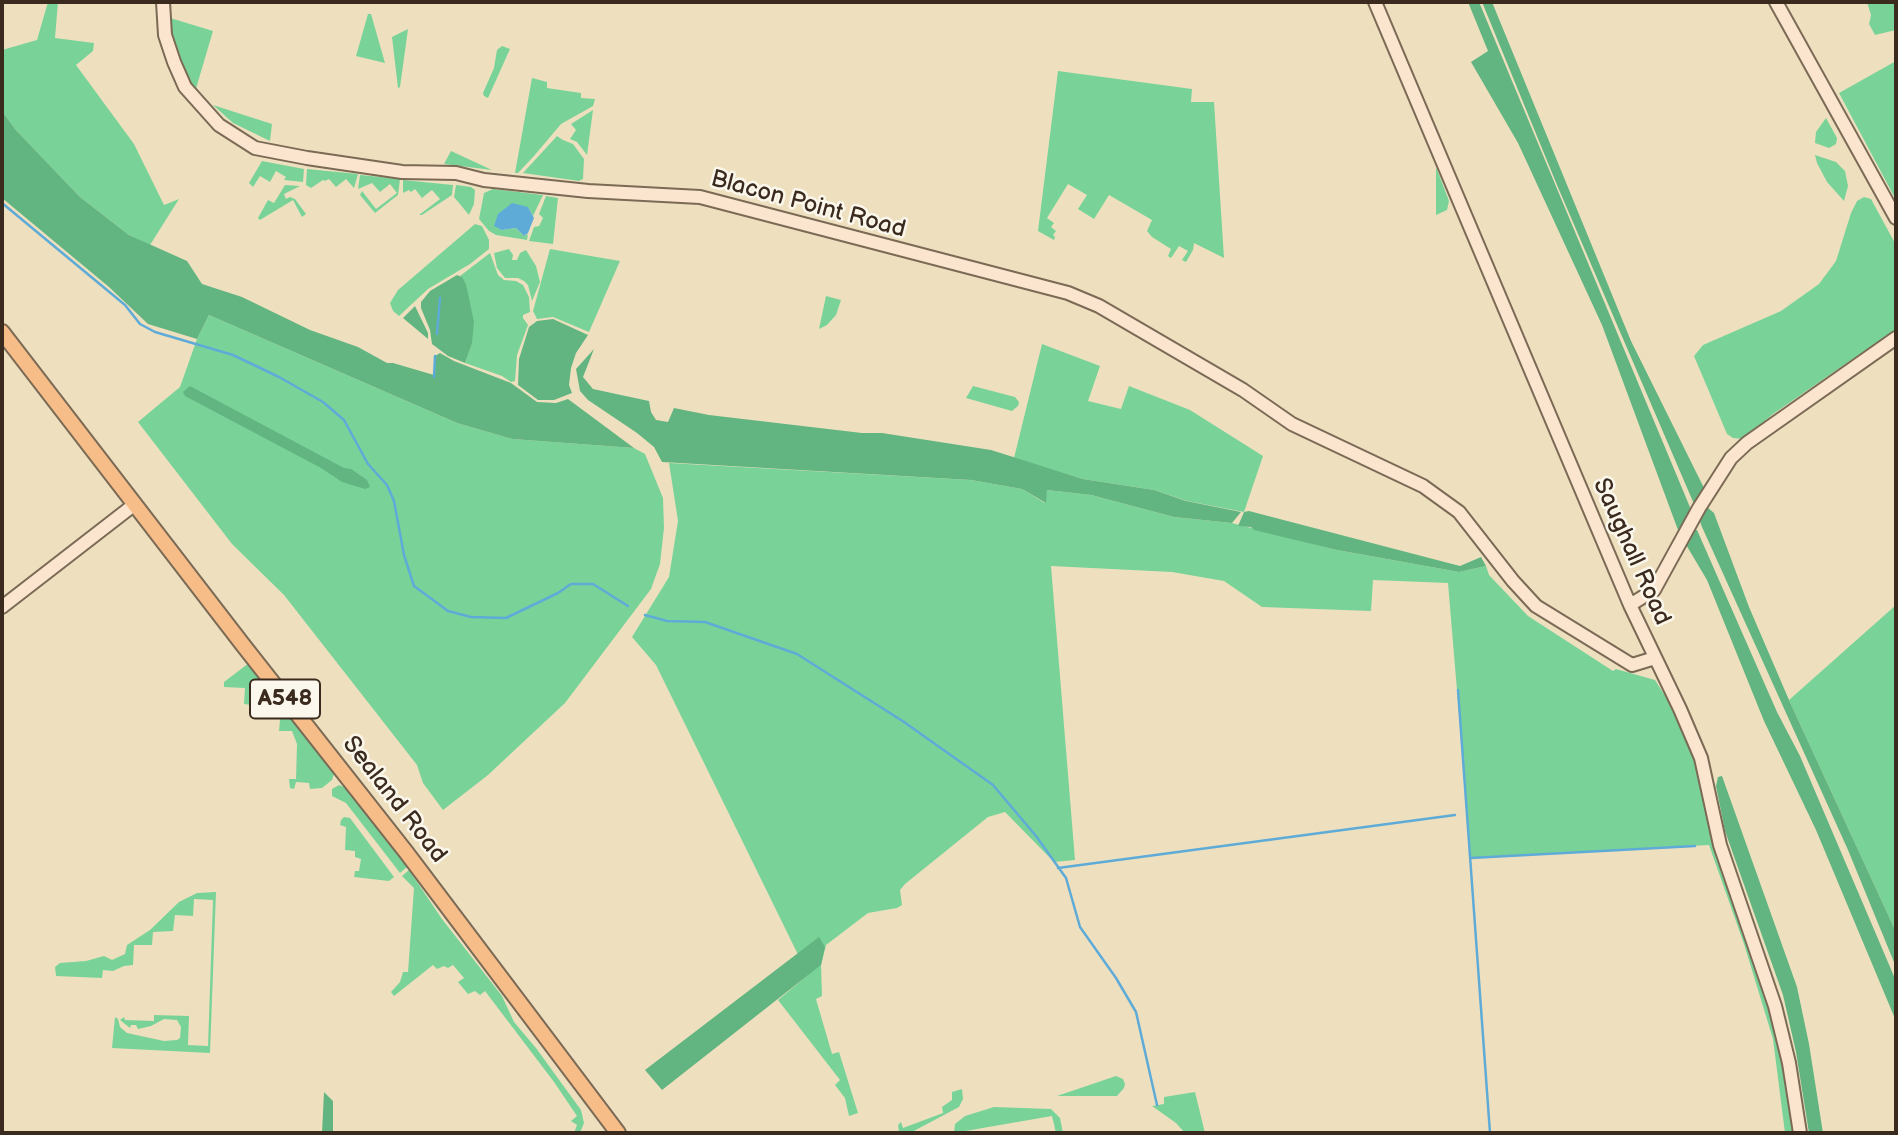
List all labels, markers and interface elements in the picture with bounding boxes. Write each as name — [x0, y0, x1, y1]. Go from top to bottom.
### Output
street label: Blacon Point Road — [707, 165, 909, 245]
street label: Saughall Road — [1586, 474, 1676, 630]
road number: A548 — [250, 680, 320, 719]
street label: Sealand Road — [336, 731, 452, 869]

